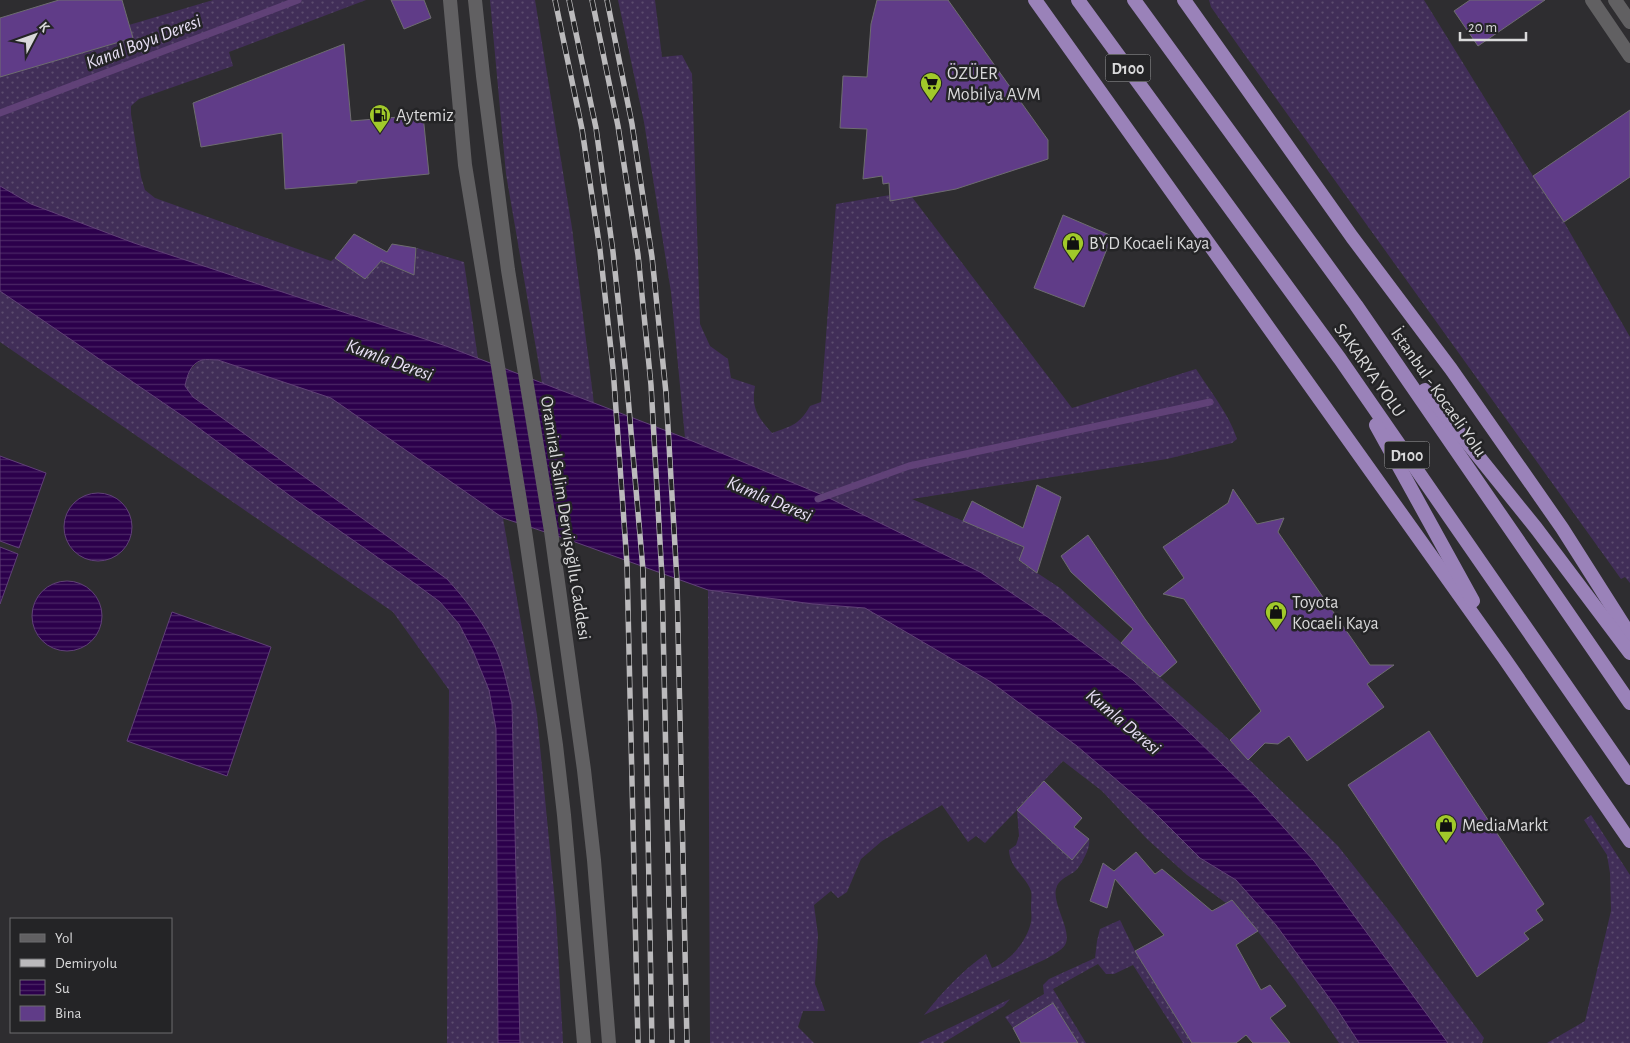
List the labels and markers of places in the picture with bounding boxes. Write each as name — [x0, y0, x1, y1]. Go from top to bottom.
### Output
place label: ÖZÜER Mobilya AVM — [947, 63, 1041, 104]
supermarket icon: ÖZÜER Mobilya AVM — [919, 71, 943, 102]
fuel station icon: Aytemiz — [368, 103, 392, 134]
place label: Aytemiz — [396, 107, 454, 125]
shop icon: BYD Kocaeli Kaya — [1061, 231, 1085, 262]
place label: BYD Kocaeli Kaya — [1089, 235, 1210, 253]
place label: Toyota Kocaeli Kaya — [1292, 594, 1379, 633]
shop icon: Toyota Kocaeli Kaya — [1264, 600, 1288, 631]
shop icon: MediaMarkt — [1434, 813, 1458, 844]
place label: MediaMarkt — [1462, 817, 1548, 835]

